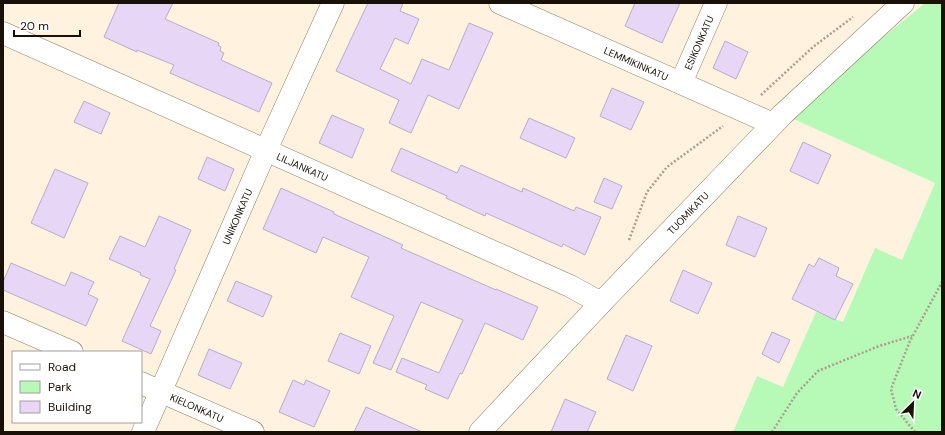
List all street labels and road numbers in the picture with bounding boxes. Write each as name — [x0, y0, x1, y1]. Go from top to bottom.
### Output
street label: ESIKONKATU — [682, 14, 717, 72]
street label: LEMMIKINKATU — [602, 44, 670, 84]
street label: LILJANKATU — [275, 150, 330, 184]
street label: UNIKONKATU — [219, 187, 255, 247]
street label: TUOMIKATU — [665, 189, 712, 237]
street label: KIELONKATU — [168, 391, 225, 425]

